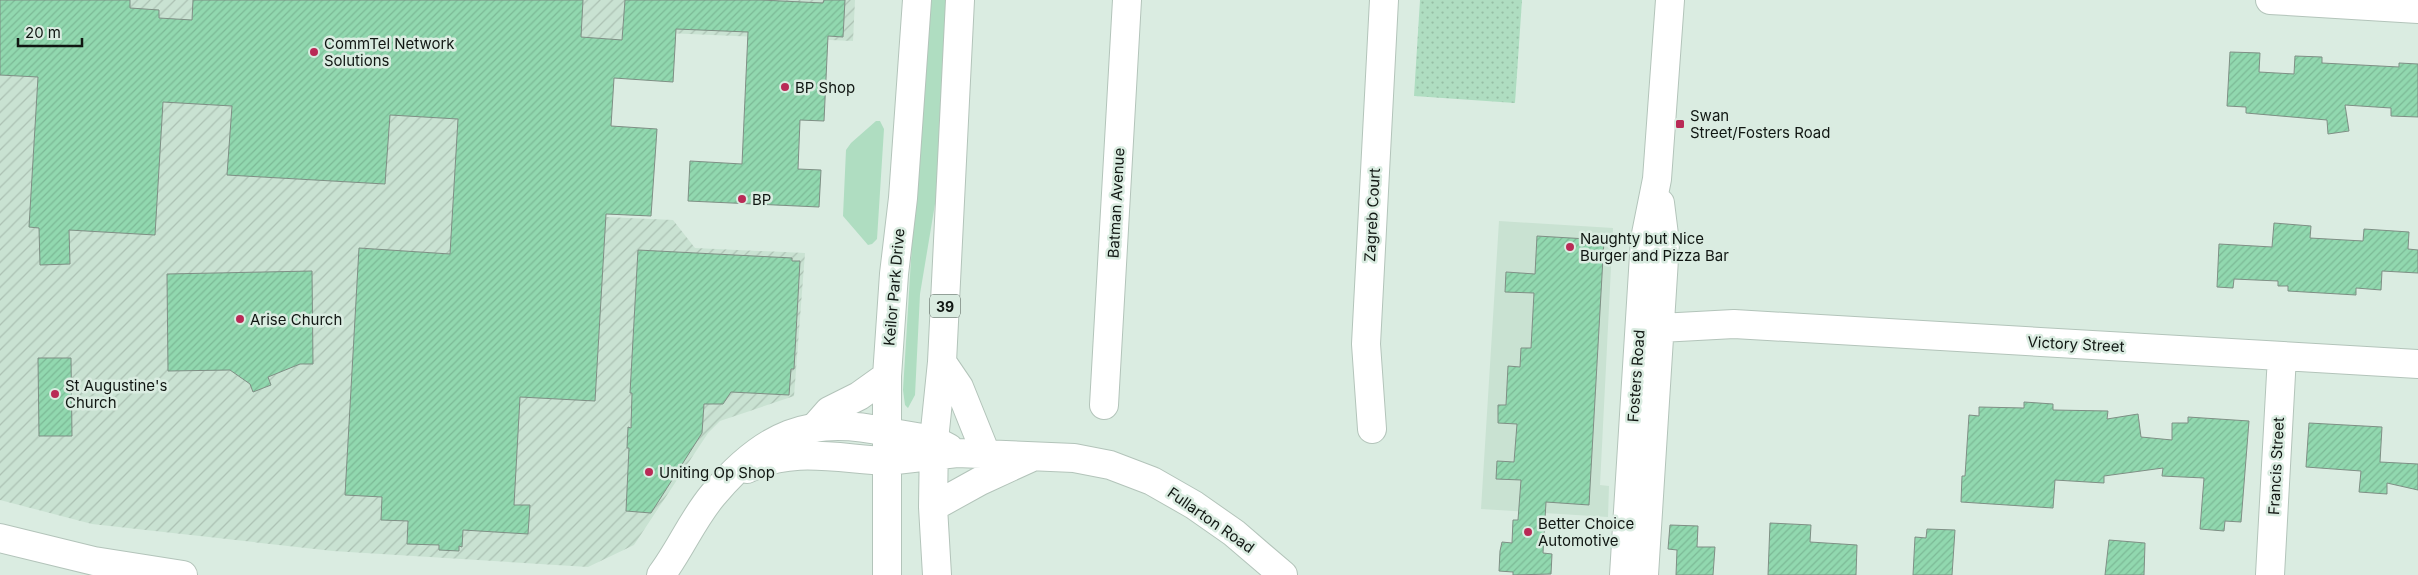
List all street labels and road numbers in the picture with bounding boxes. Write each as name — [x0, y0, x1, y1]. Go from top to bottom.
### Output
street label: Batman Avenue — [1104, 147, 1128, 259]
street label: Zagreb Court — [1360, 167, 1384, 263]
street label: Keilor Park Drive — [879, 227, 909, 347]
road number: 39 — [930, 294, 960, 318]
street label: Fosters Road — [1623, 329, 1649, 423]
street label: Victory Street — [2027, 332, 2125, 356]
street label: Francis Street — [2264, 416, 2288, 515]
street label: Fullarton Road — [1164, 483, 1258, 557]

